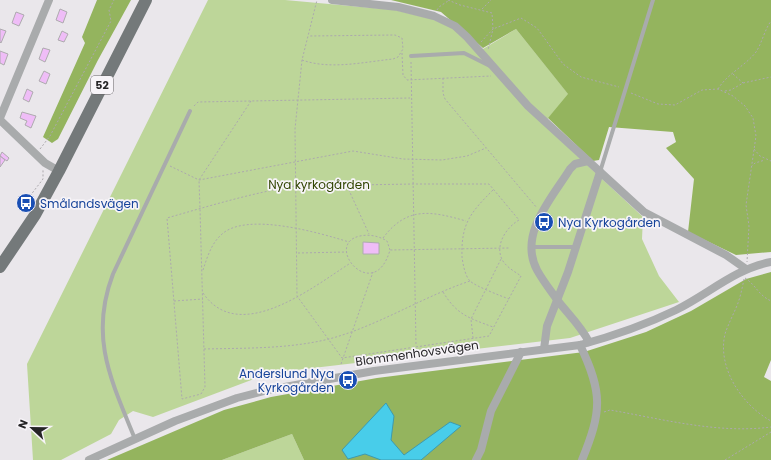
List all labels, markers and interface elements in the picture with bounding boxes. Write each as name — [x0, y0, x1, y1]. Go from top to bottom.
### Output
road number: 52 — [91, 76, 113, 94]
park label: Nya kyrkogården — [268, 176, 370, 193]
bus stop icon: Smålandsvägen — [15, 192, 37, 214]
place label: Smålandsvägen — [40, 195, 139, 212]
bus stop icon: Nya Kyrkogården — [533, 211, 555, 233]
place label: Nya Kyrkogården — [558, 214, 661, 231]
street label: Blommenhovsvägen — [354, 336, 480, 370]
place label: Anderslund Nya Kyrkogården — [239, 365, 334, 396]
bus stop icon: Anderslund Nya Kyrkogården — [337, 369, 359, 391]
north arrow — [12, 408, 52, 448]
text: N — [14, 417, 32, 431]

